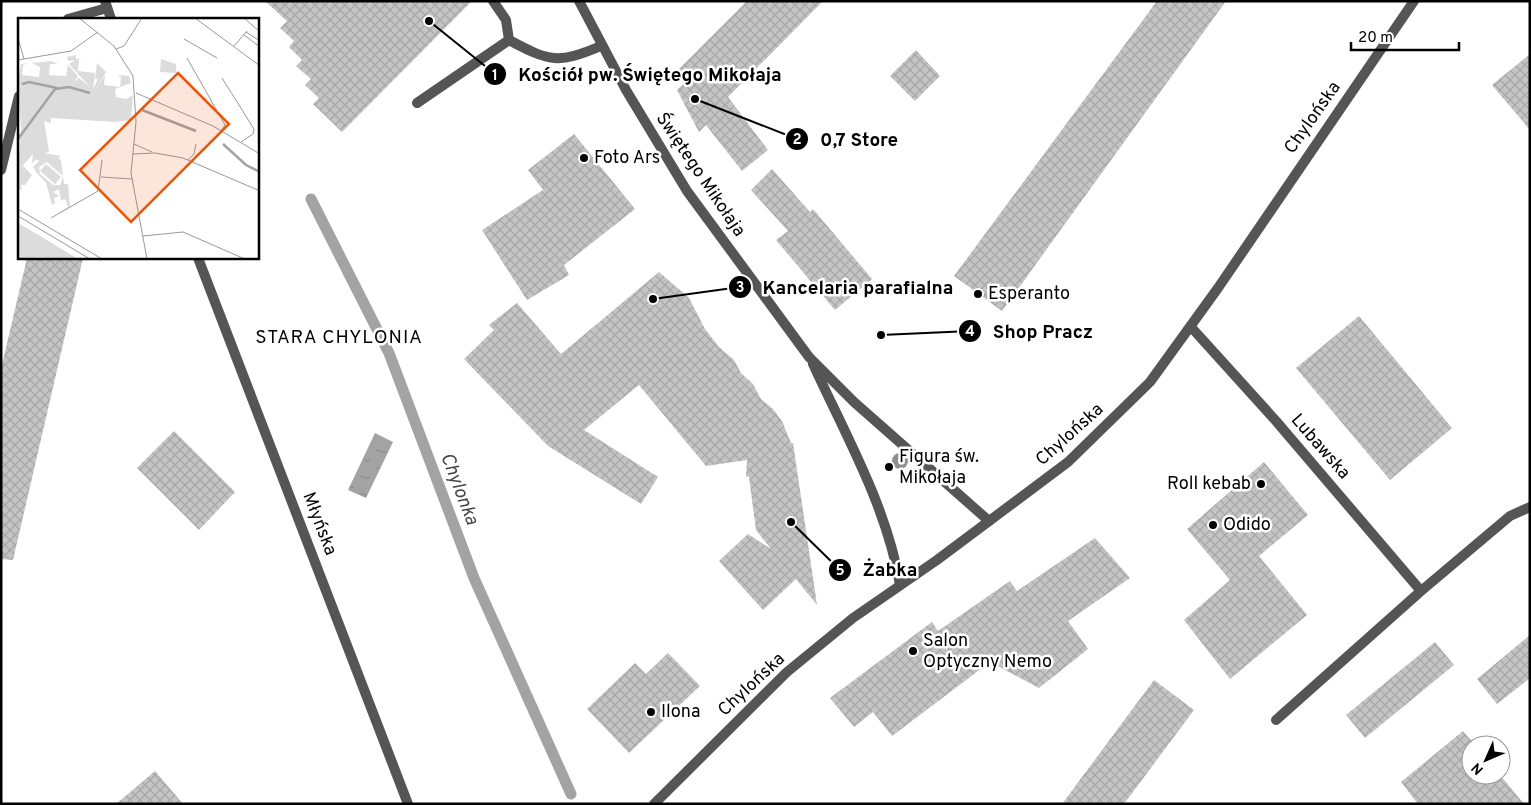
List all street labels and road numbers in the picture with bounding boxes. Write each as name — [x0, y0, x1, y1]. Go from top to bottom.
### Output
street label: Chylońska — [1280, 77, 1346, 159]
street label: Świętego Mikołaja — [650, 107, 752, 242]
street label: Chylońska — [1031, 399, 1109, 471]
street label: Lubawska — [1285, 409, 1355, 485]
street label: Młyńska — [296, 489, 342, 559]
street label: Chylońska — [714, 648, 790, 722]

